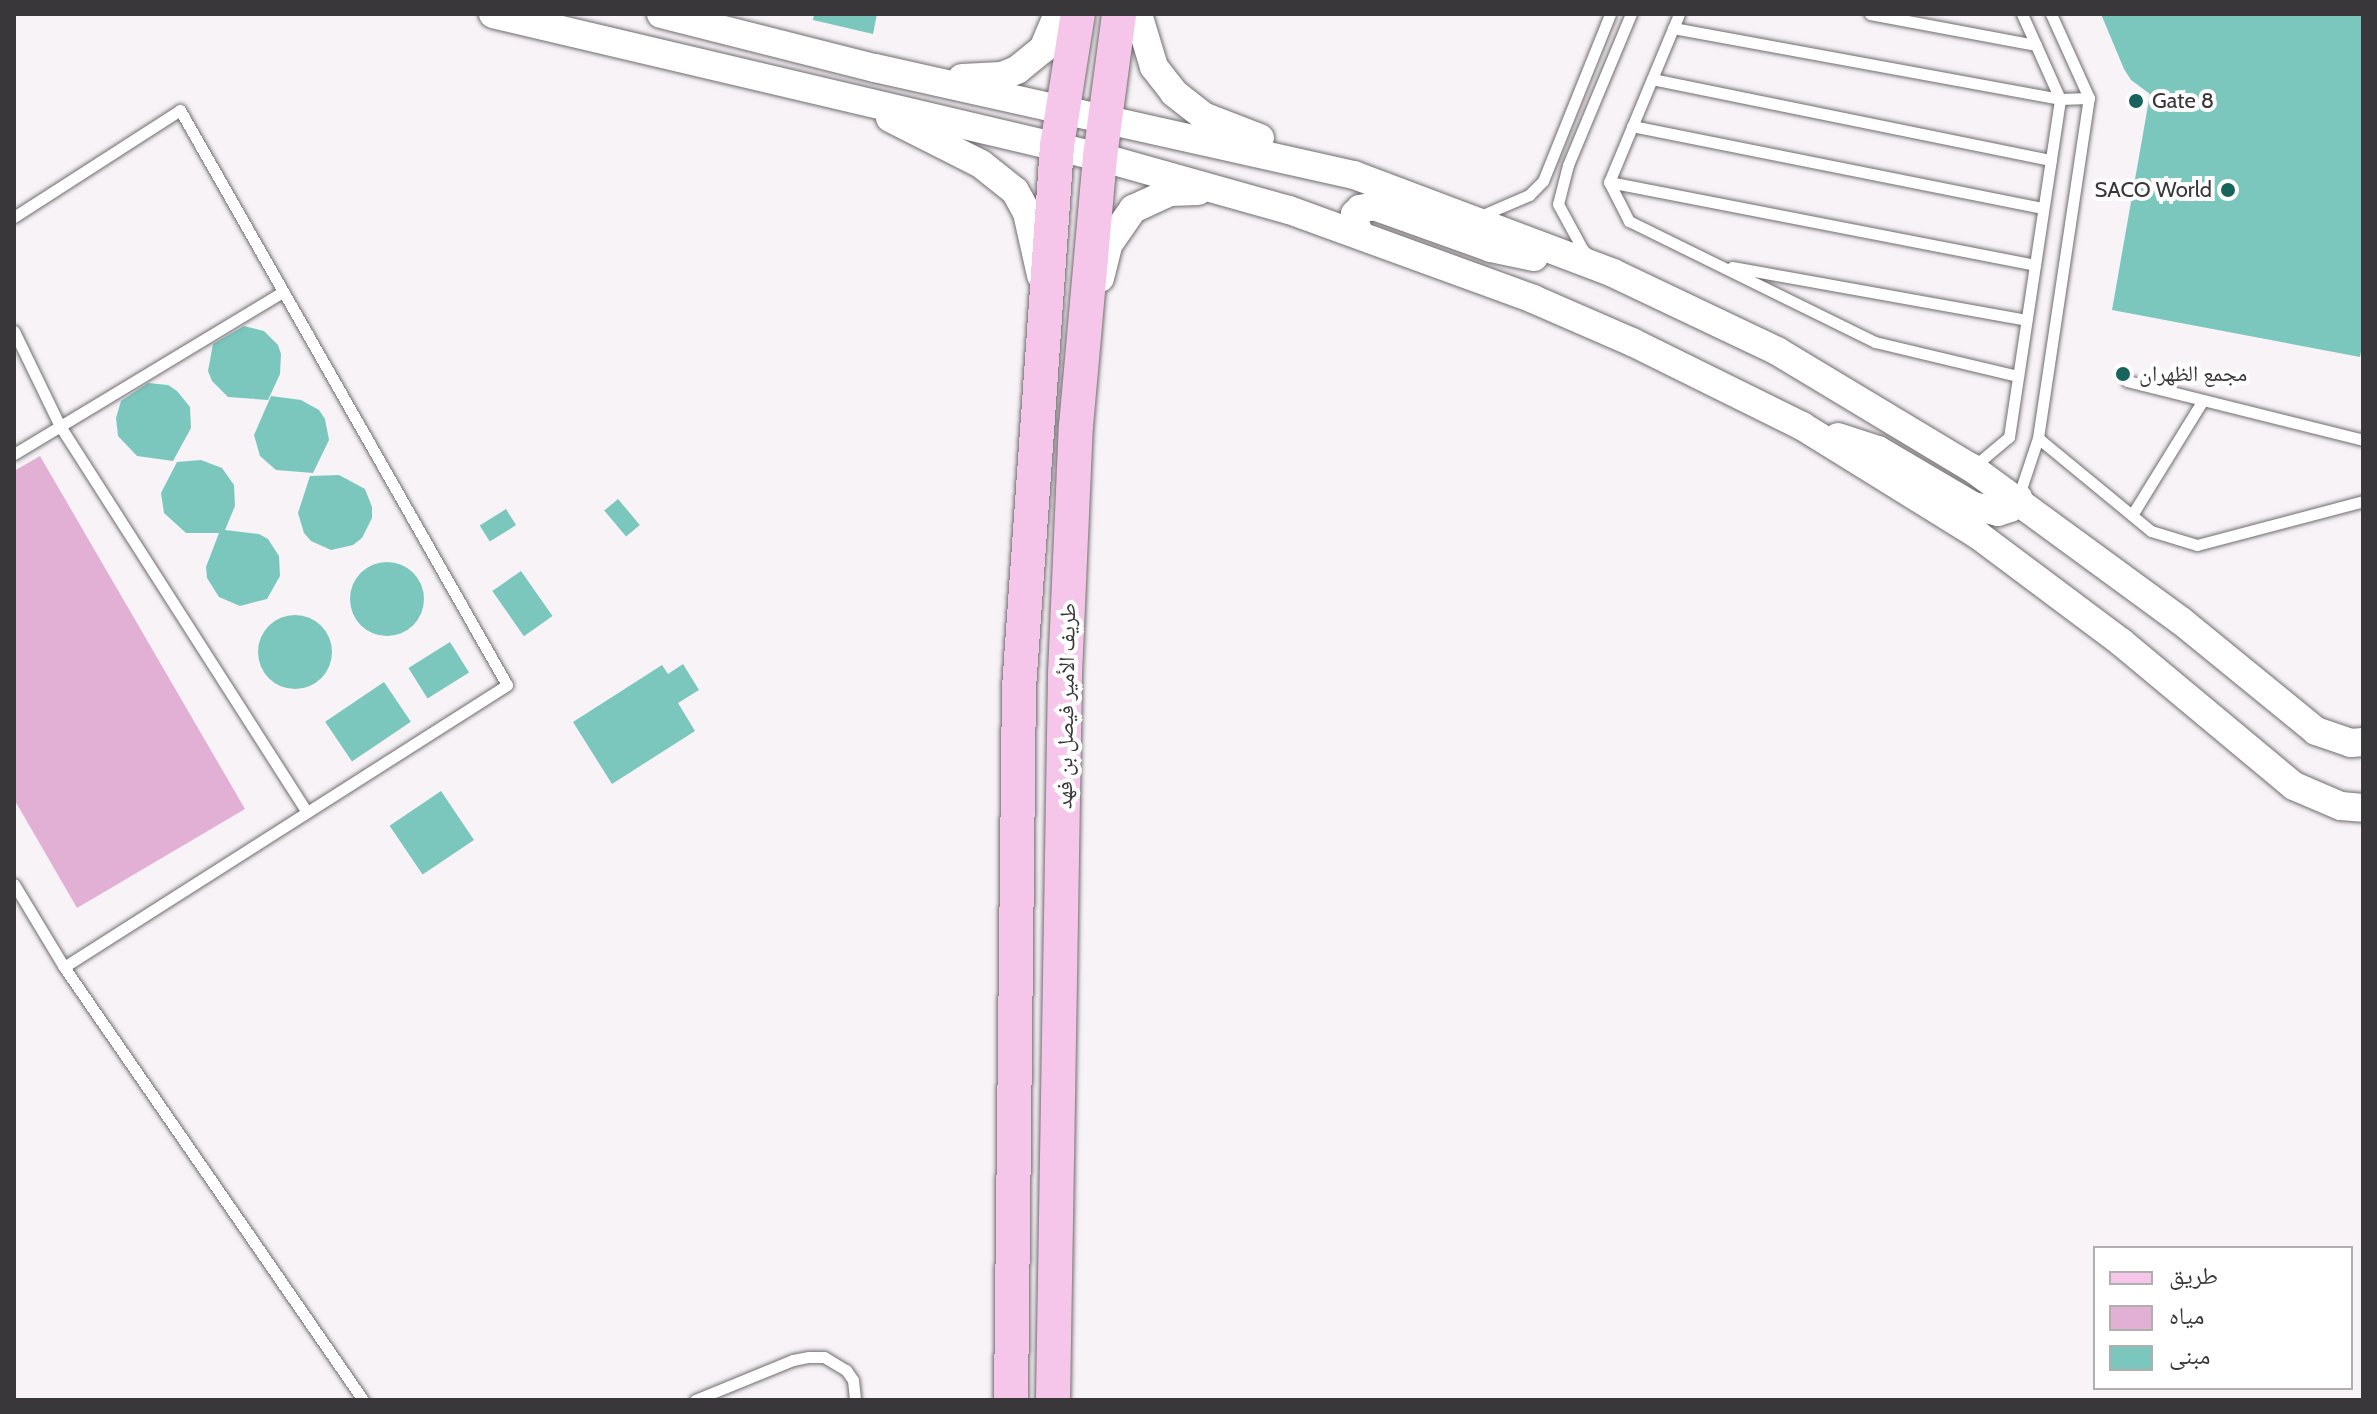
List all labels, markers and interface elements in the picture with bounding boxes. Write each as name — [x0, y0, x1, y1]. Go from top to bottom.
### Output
place label: Gate 8 — [2152, 88, 2214, 114]
marker: Gate 8 — [2127, 92, 2145, 110]
place label: SACO World — [2094, 177, 2212, 203]
marker: SACO World — [2219, 181, 2237, 199]
place label: مجمع الظهران — [2139, 361, 2247, 387]
marker: مجمع الظهران — [2114, 365, 2132, 383]
street label: طريف الأمير فيصل بن فهد — [1051, 603, 1081, 809]
legend — [2093, 1246, 2353, 1390]
text: طريق — [2169, 1261, 2218, 1290]
text: مياه — [2169, 1301, 2204, 1330]
text: مبنى — [2169, 1341, 2210, 1370]

